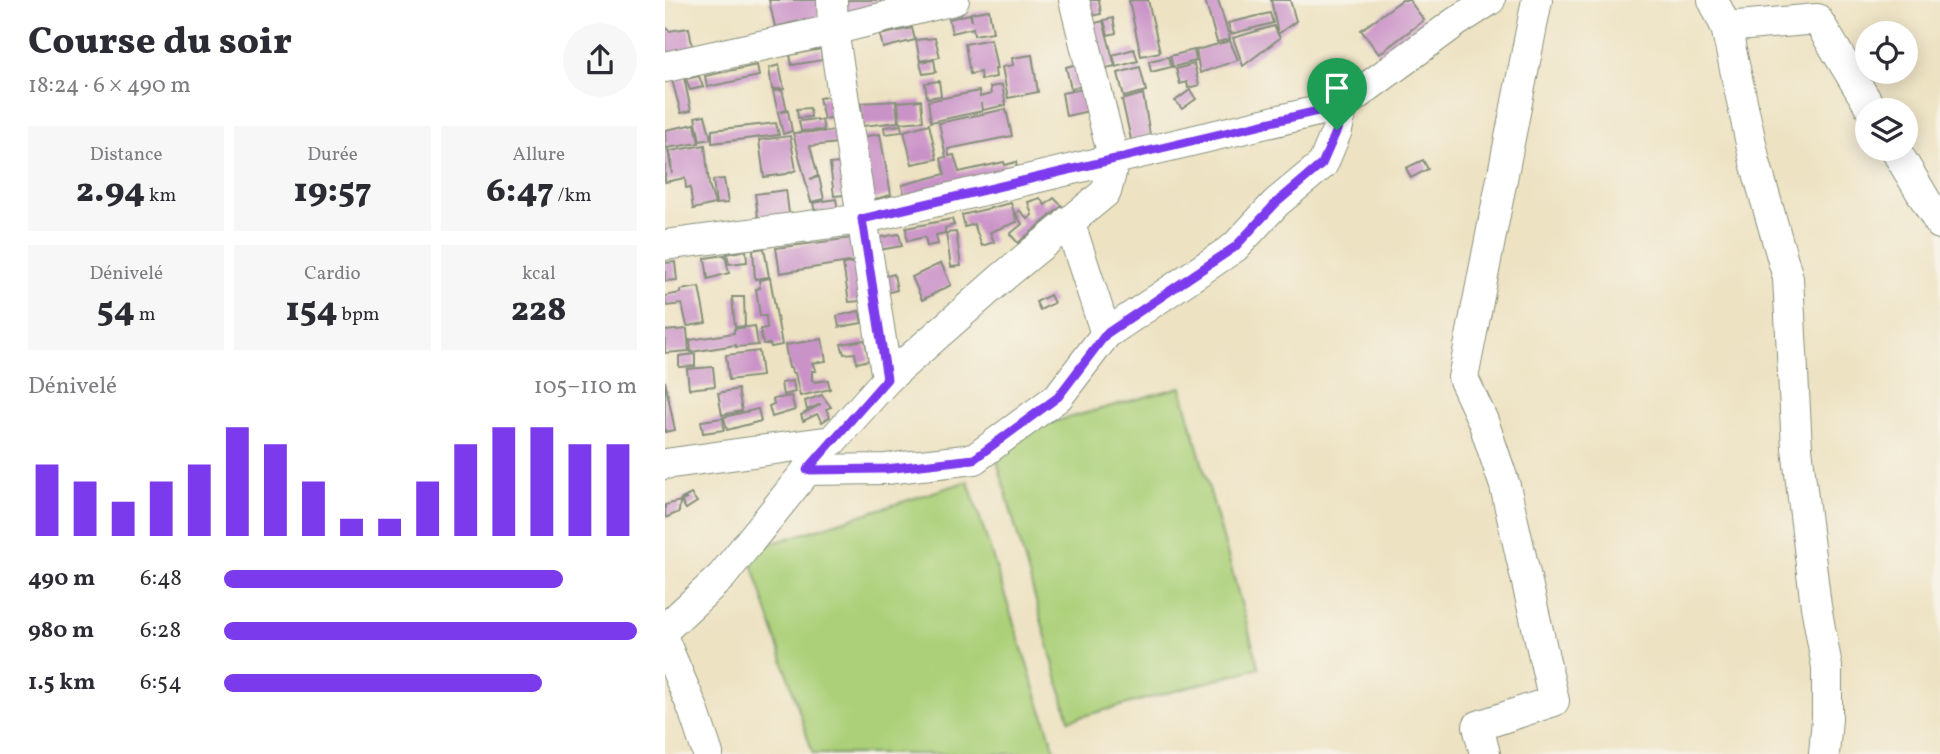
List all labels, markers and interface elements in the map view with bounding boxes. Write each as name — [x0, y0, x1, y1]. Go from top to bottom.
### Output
text: Course du soir — [28, 17, 292, 70]
map controls — [1855, 21, 1918, 161]
button: locate — [1855, 21, 1918, 84]
button: share — [563, 23, 637, 97]
pin — [1307, 58, 1367, 130]
icon: arrive — [1318, 69, 1356, 107]
text: 18:24 · 6 × 490 m — [28, 70, 191, 102]
button: layers — [1855, 98, 1918, 161]
text: Distance — [90, 142, 163, 168]
text: Durée — [307, 142, 358, 168]
text: Allure — [513, 142, 565, 168]
text: 2.94 — [76, 168, 145, 216]
text: 19:57 — [293, 168, 372, 216]
text: 6:47 — [486, 168, 554, 216]
text: km — [145, 183, 176, 209]
text: /km — [554, 183, 592, 209]
text: Dénivelé — [89, 261, 163, 287]
text: Cardio — [304, 261, 361, 287]
text: kcal — [522, 261, 556, 287]
text: 54 — [97, 287, 135, 335]
text: 154 — [285, 287, 338, 335]
text: 228 — [511, 287, 567, 335]
text: m — [135, 302, 156, 328]
text: bpm — [338, 302, 380, 328]
text: Dénivelé — [28, 371, 117, 403]
text: 105–110 m — [534, 371, 637, 403]
text: 490 m — [28, 563, 95, 595]
text: 6:48 — [140, 563, 182, 595]
text: 980 m — [28, 615, 94, 647]
text: 6:28 — [140, 615, 181, 647]
text: 1.5 km — [28, 667, 95, 699]
text: 6:54 — [140, 667, 182, 699]

